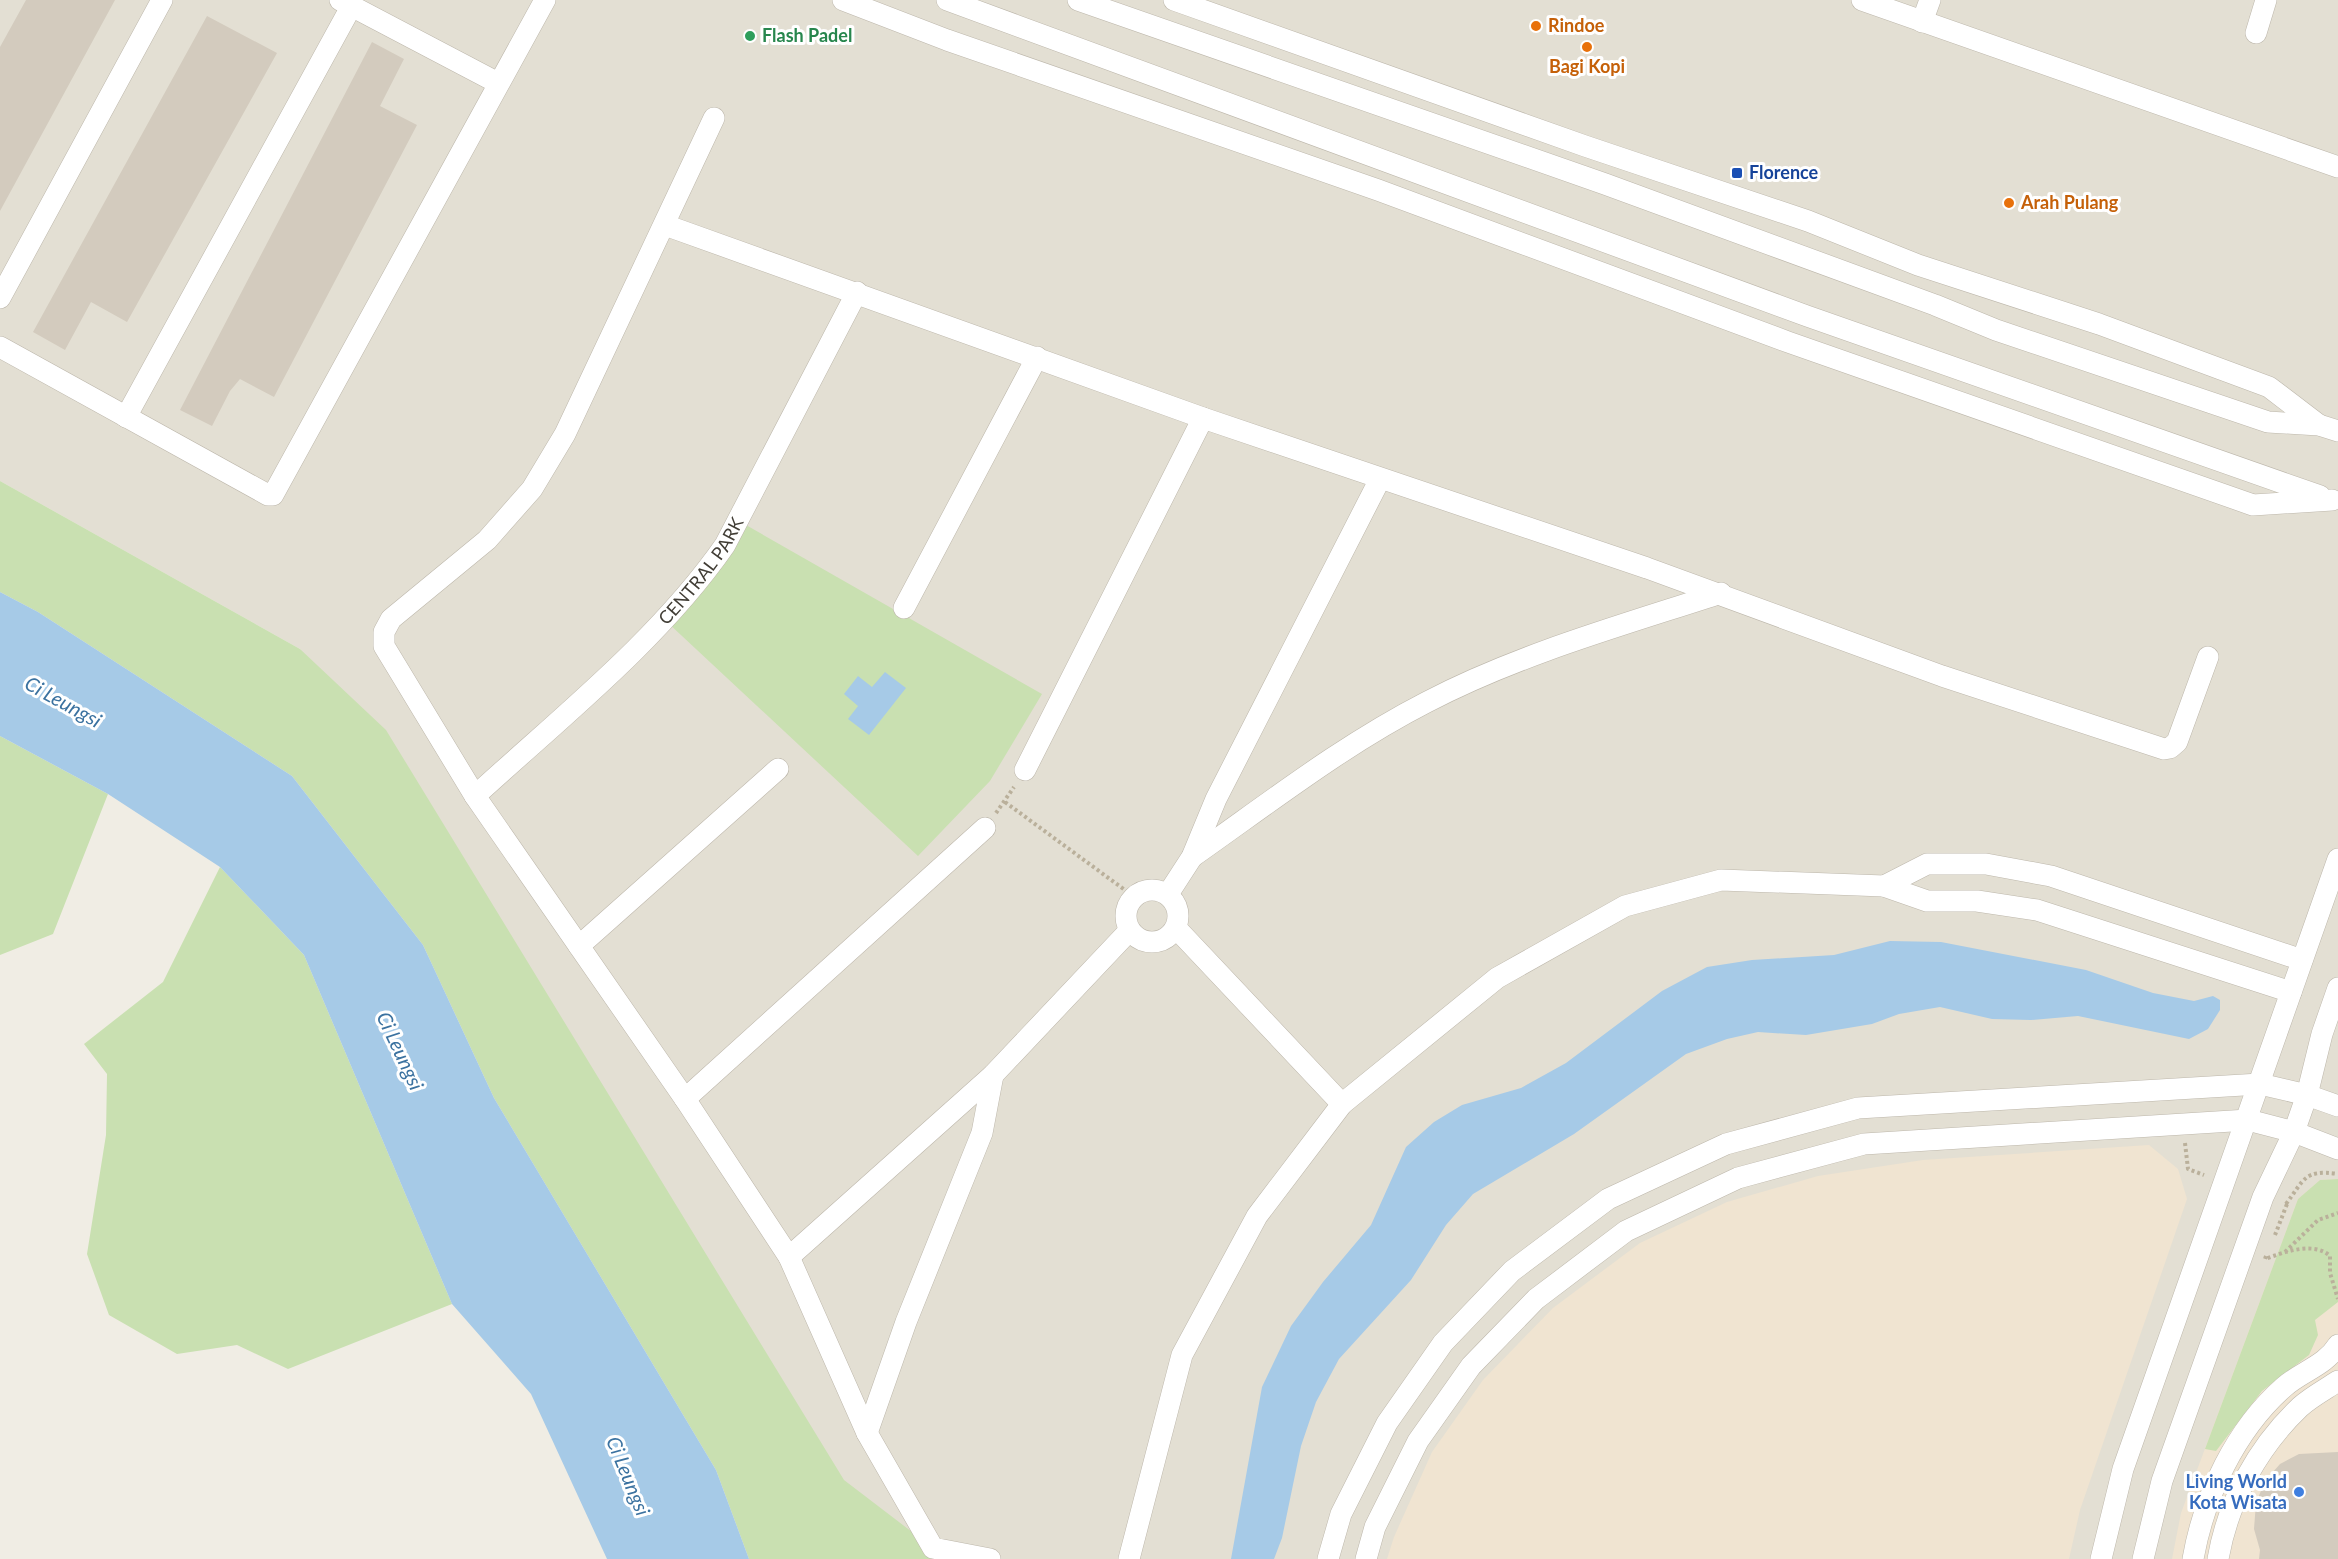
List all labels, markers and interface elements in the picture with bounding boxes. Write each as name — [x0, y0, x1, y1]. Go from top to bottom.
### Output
place label: Rindoe — [1548, 14, 1605, 36]
marker: Rindoe — [1529, 19, 1543, 33]
place label: Flash Padel — [762, 24, 852, 46]
marker: Flash Padel — [743, 29, 757, 43]
marker: Bagi Kopi — [1580, 40, 1594, 54]
place label: Bagi Kopi — [1549, 55, 1625, 77]
place label: Florence — [1749, 161, 1819, 183]
marker: Florence — [1730, 166, 1744, 180]
place label: Arah Pulang — [2020, 191, 2119, 213]
marker: Arah Pulang — [2002, 196, 2016, 210]
street label: CENTRAL PARK — [653, 513, 747, 629]
water label: Ci Leungsi — [21, 670, 106, 732]
water label: Ci Leungsi — [372, 1008, 430, 1094]
water label: Ci Leungsi — [602, 1432, 656, 1519]
place label: Living World Kota Wisata — [2186, 1470, 2287, 1513]
marker: Living World Kota Wisata — [2292, 1485, 2306, 1499]

